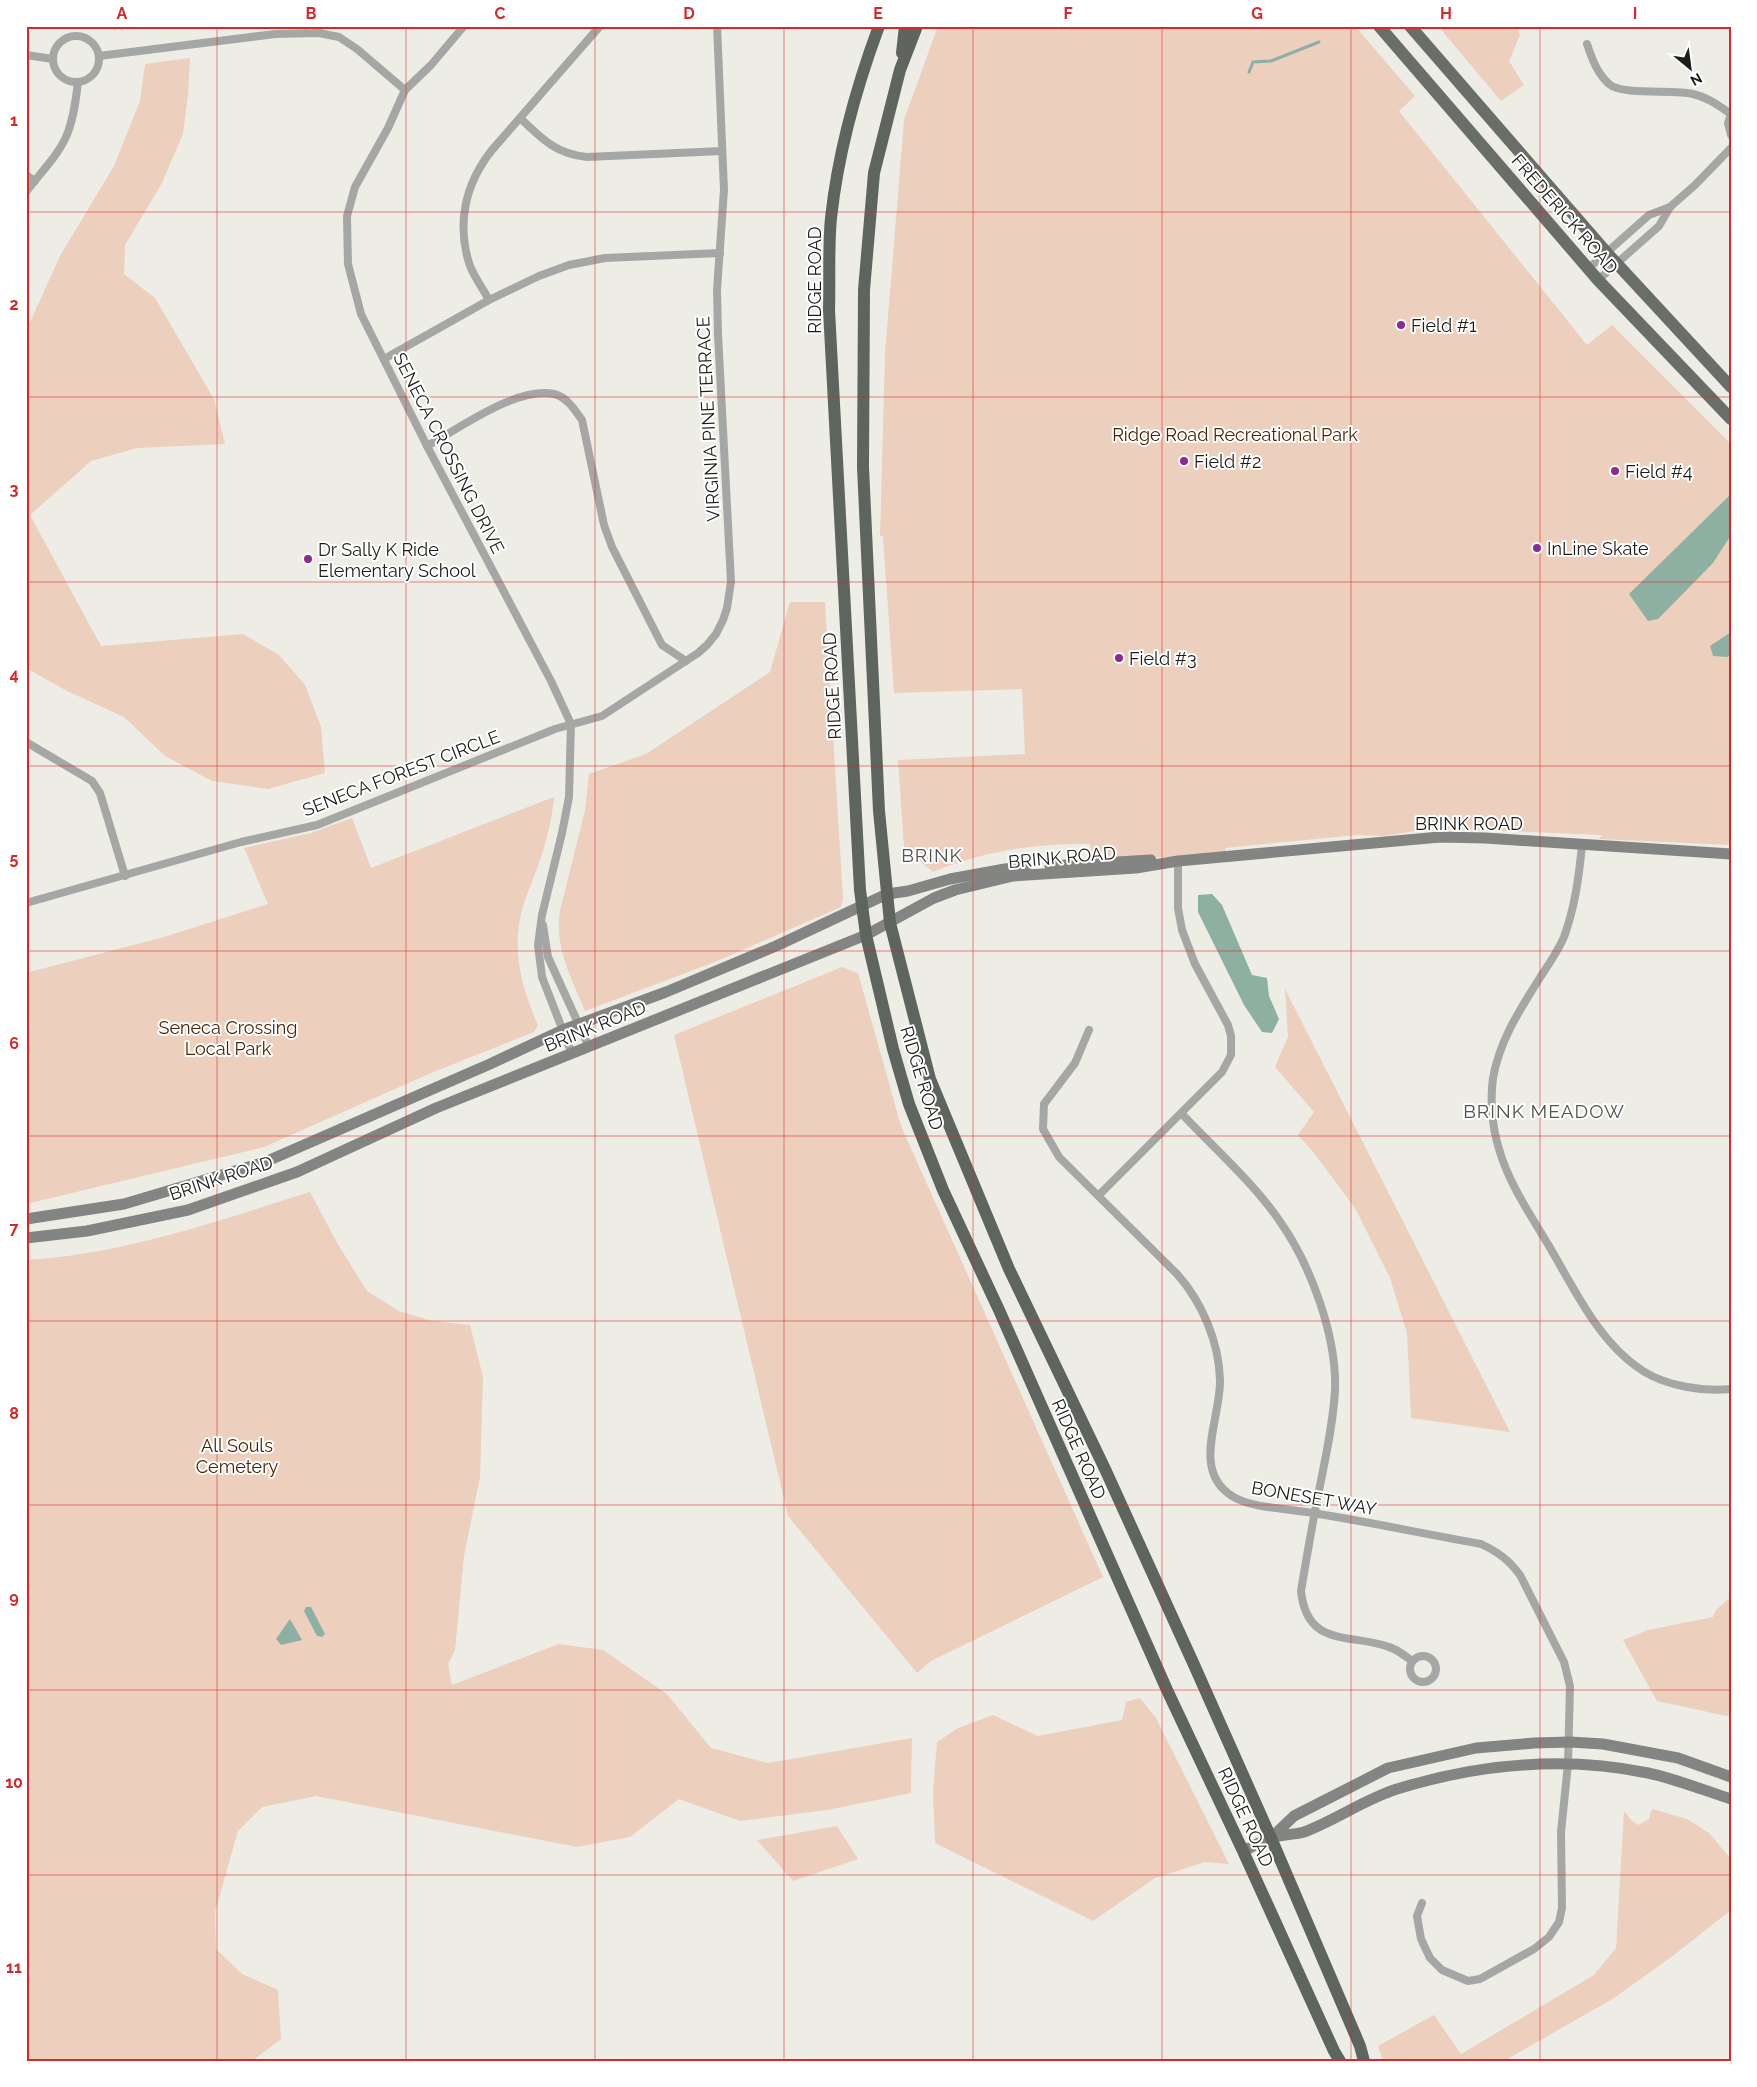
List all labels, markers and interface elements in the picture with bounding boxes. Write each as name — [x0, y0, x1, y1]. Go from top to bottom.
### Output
text: A — [117, 4, 128, 23]
text: B — [306, 4, 317, 23]
text: C — [495, 4, 506, 23]
text: D — [683, 4, 695, 23]
text: E — [873, 4, 883, 23]
text: F — [1063, 4, 1073, 23]
text: G — [1251, 4, 1263, 23]
text: H — [1440, 4, 1452, 23]
text: I — [1633, 4, 1637, 23]
north arrow — [1664, 42, 1714, 92]
text: N — [1688, 70, 1705, 89]
text: 1 — [10, 111, 18, 130]
street label: FREDERICK ROAD — [1507, 150, 1623, 278]
street label: RIDGE ROAD — [804, 226, 825, 334]
text: 2 — [9, 295, 19, 314]
place label: Field #1 — [1411, 315, 1477, 336]
street label: VIRGINIA PINE TERRACE — [692, 316, 724, 522]
marker: Field #1 — [1395, 319, 1407, 331]
street label: SENECA CROSSING DRIVE — [389, 349, 509, 557]
park label: Ridge Road Recreational Park — [1112, 424, 1358, 445]
place label: Field #2 — [1194, 451, 1261, 472]
marker: Field #2 — [1178, 455, 1190, 467]
place label: Field #4 — [1625, 461, 1693, 482]
marker: Field #4 — [1609, 465, 1621, 477]
text: 3 — [10, 480, 19, 499]
place label: InLine Skate — [1547, 538, 1649, 559]
place label: Dr Sally K Ride Elementary School — [318, 539, 476, 581]
marker: InLine Skate — [1531, 542, 1543, 554]
marker: Dr Sally K Ride Elementary School — [302, 553, 314, 565]
street label: RIDGE ROAD — [819, 632, 845, 740]
place label: Field #3 — [1129, 648, 1197, 669]
marker: Field #3 — [1113, 652, 1125, 664]
text: 4 — [9, 665, 19, 684]
street label: SENECA FOREST CIRCLE — [299, 726, 503, 820]
street label: BRINK ROAD — [1415, 813, 1523, 834]
street label: BRINK ROAD — [1007, 842, 1117, 872]
district label: BRINK — [901, 844, 963, 866]
text: 5 — [10, 849, 19, 868]
street label: BRINK ROAD — [541, 996, 649, 1056]
park label: Seneca Crossing Local Park — [159, 1017, 297, 1059]
street label: RIDGE ROAD — [896, 1024, 948, 1133]
text: 6 — [9, 1034, 19, 1053]
district label: BRINK MEADOW — [1463, 1100, 1625, 1122]
street label: BRINK ROAD — [166, 1151, 276, 1205]
text: 7 — [10, 1219, 19, 1238]
street label: RIDGE ROAD — [1048, 1396, 1110, 1502]
text: 8 — [9, 1404, 19, 1423]
park label: All Souls Cemetery — [196, 1435, 278, 1477]
street label: BONESET WAY — [1250, 1477, 1379, 1519]
text: 9 — [9, 1588, 19, 1607]
street label: RIDGE ROAD — [1214, 1764, 1278, 1870]
text: 10 — [5, 1773, 23, 1792]
text: 11 — [6, 1958, 22, 1977]

